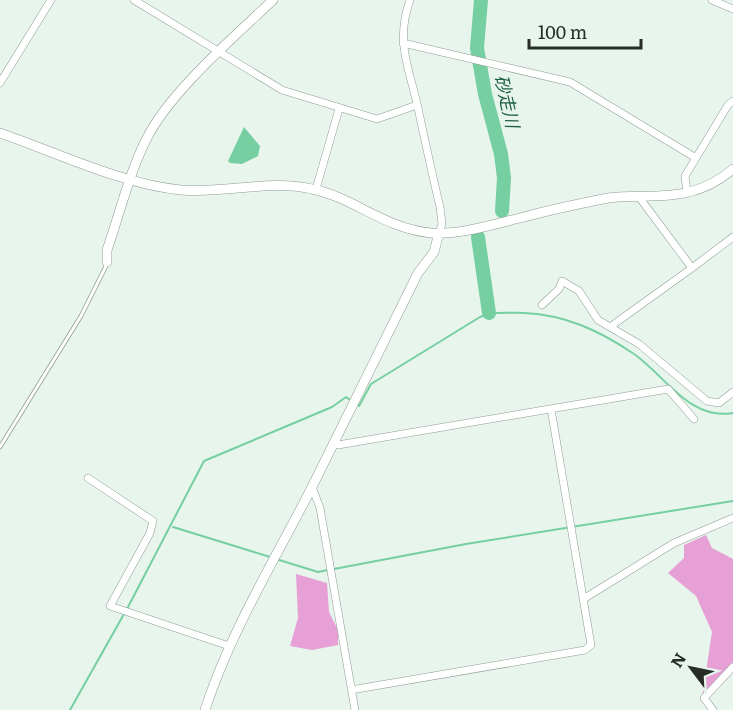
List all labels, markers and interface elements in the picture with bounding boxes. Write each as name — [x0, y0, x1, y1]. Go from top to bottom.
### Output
scale bar — [529, 12, 642, 50]
text: 100 m — [538, 18, 587, 45]
water label: 砂走川 — [489, 72, 528, 132]
north arrow — [661, 638, 721, 698]
text: N — [664, 647, 691, 672]

